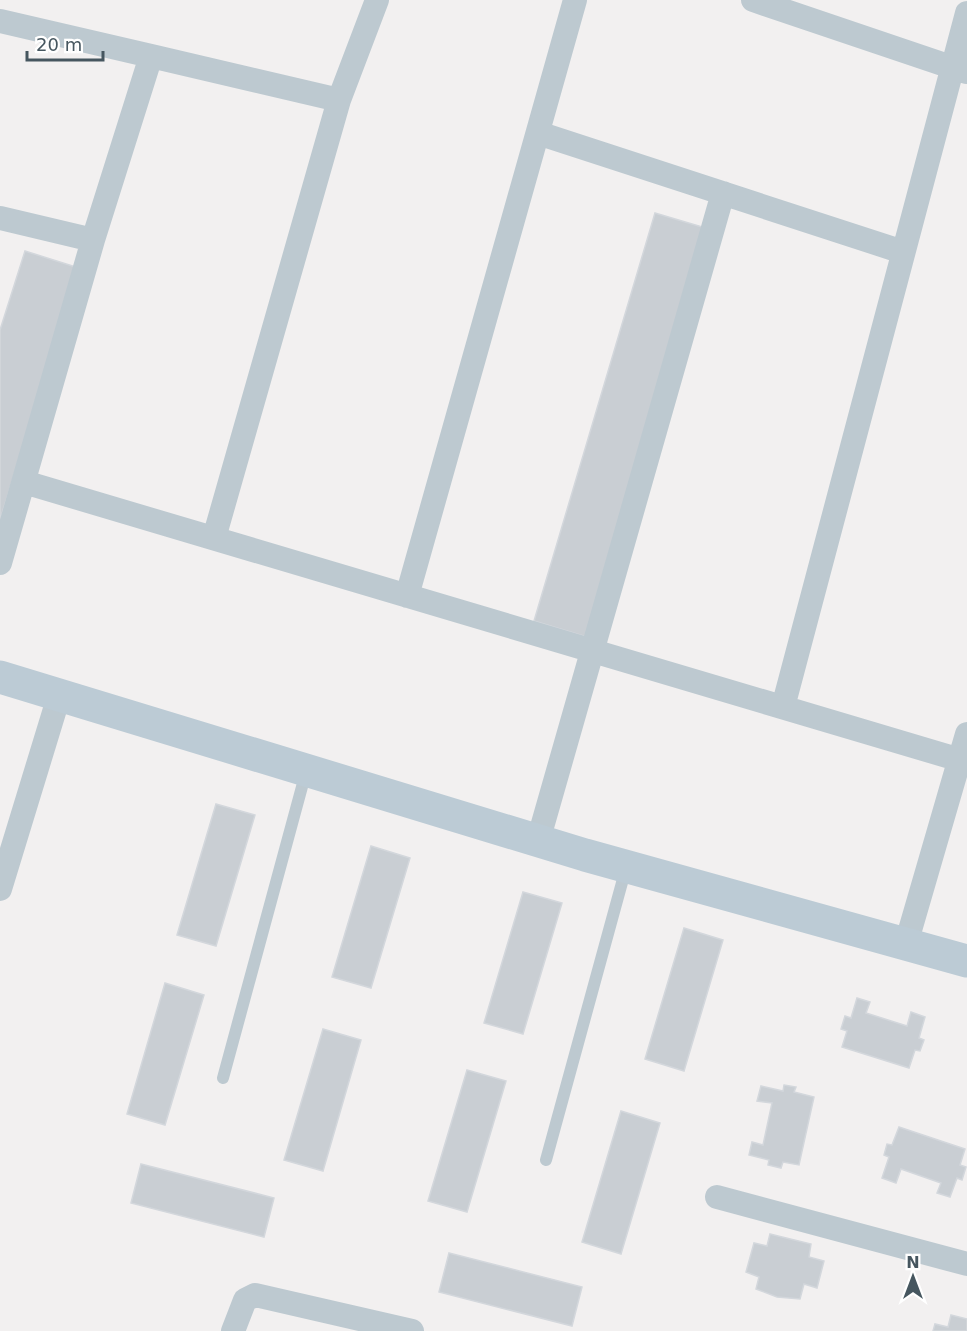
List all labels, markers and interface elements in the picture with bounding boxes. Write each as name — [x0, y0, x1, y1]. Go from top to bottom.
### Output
scale bar — [27, 24, 104, 62]
text: 20 m — [36, 34, 82, 55]
north arrow — [883, 1247, 943, 1307]
text: N — [906, 1253, 920, 1272]

